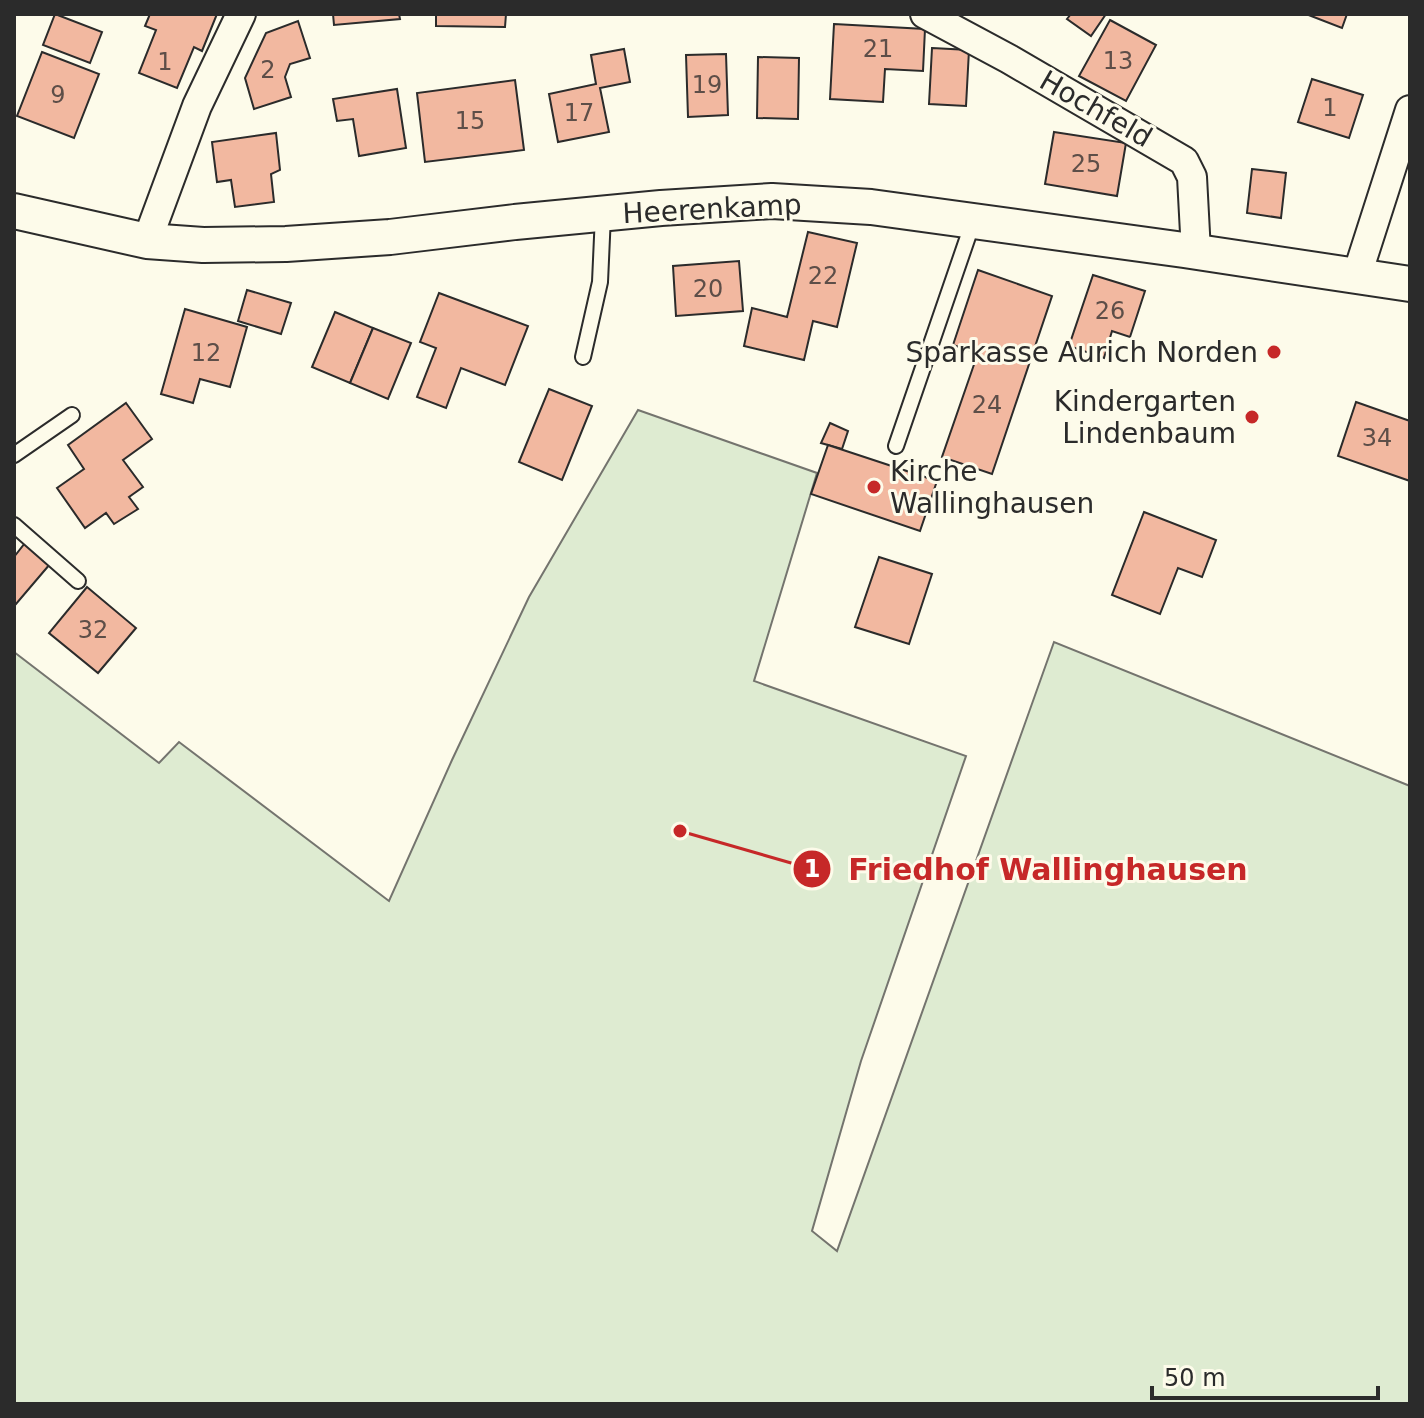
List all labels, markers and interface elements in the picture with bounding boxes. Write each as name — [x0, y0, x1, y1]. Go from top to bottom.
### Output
house number: 21 — [863, 35, 893, 63]
house number: 13 — [1103, 47, 1133, 75]
house number: 1 — [157, 48, 173, 76]
house number: 2 — [260, 56, 276, 84]
street label: Hochfeld — [1034, 64, 1158, 154]
house number: 19 — [692, 71, 722, 99]
house number: 9 — [50, 81, 66, 109]
house number: 1 — [1322, 94, 1338, 122]
house number: 17 — [564, 99, 594, 127]
house number: 15 — [455, 107, 485, 135]
house number: 25 — [1071, 150, 1101, 178]
street label: Heerenkamp — [622, 188, 802, 230]
house number: 22 — [808, 262, 838, 290]
house number: 20 — [693, 275, 723, 303]
house number: 26 — [1095, 297, 1125, 325]
place label: Sparkasse Aurich Norden — [906, 336, 1258, 369]
house number: 12 — [191, 339, 221, 367]
marker: Sparkasse Aurich Norden — [1265, 343, 1283, 361]
place label: Kindergarten Lindenbaum — [1054, 385, 1236, 450]
house number: 24 — [972, 391, 1002, 419]
marker: Kindergarten Lindenbaum — [1243, 408, 1261, 426]
house number: 34 — [1362, 424, 1392, 452]
place label: Kirche Wallinghausen — [890, 455, 1094, 520]
marker: Kirche Wallinghausen — [865, 478, 883, 496]
house number: 32 — [78, 616, 108, 644]
callout: Friedhof Wallinghausen — [792, 842, 1263, 896]
text: Friedhof Wallinghausen — [848, 852, 1248, 887]
text: 1 — [804, 855, 820, 883]
scale bar — [1152, 1350, 1378, 1400]
text: 50 m — [1164, 1364, 1226, 1392]

